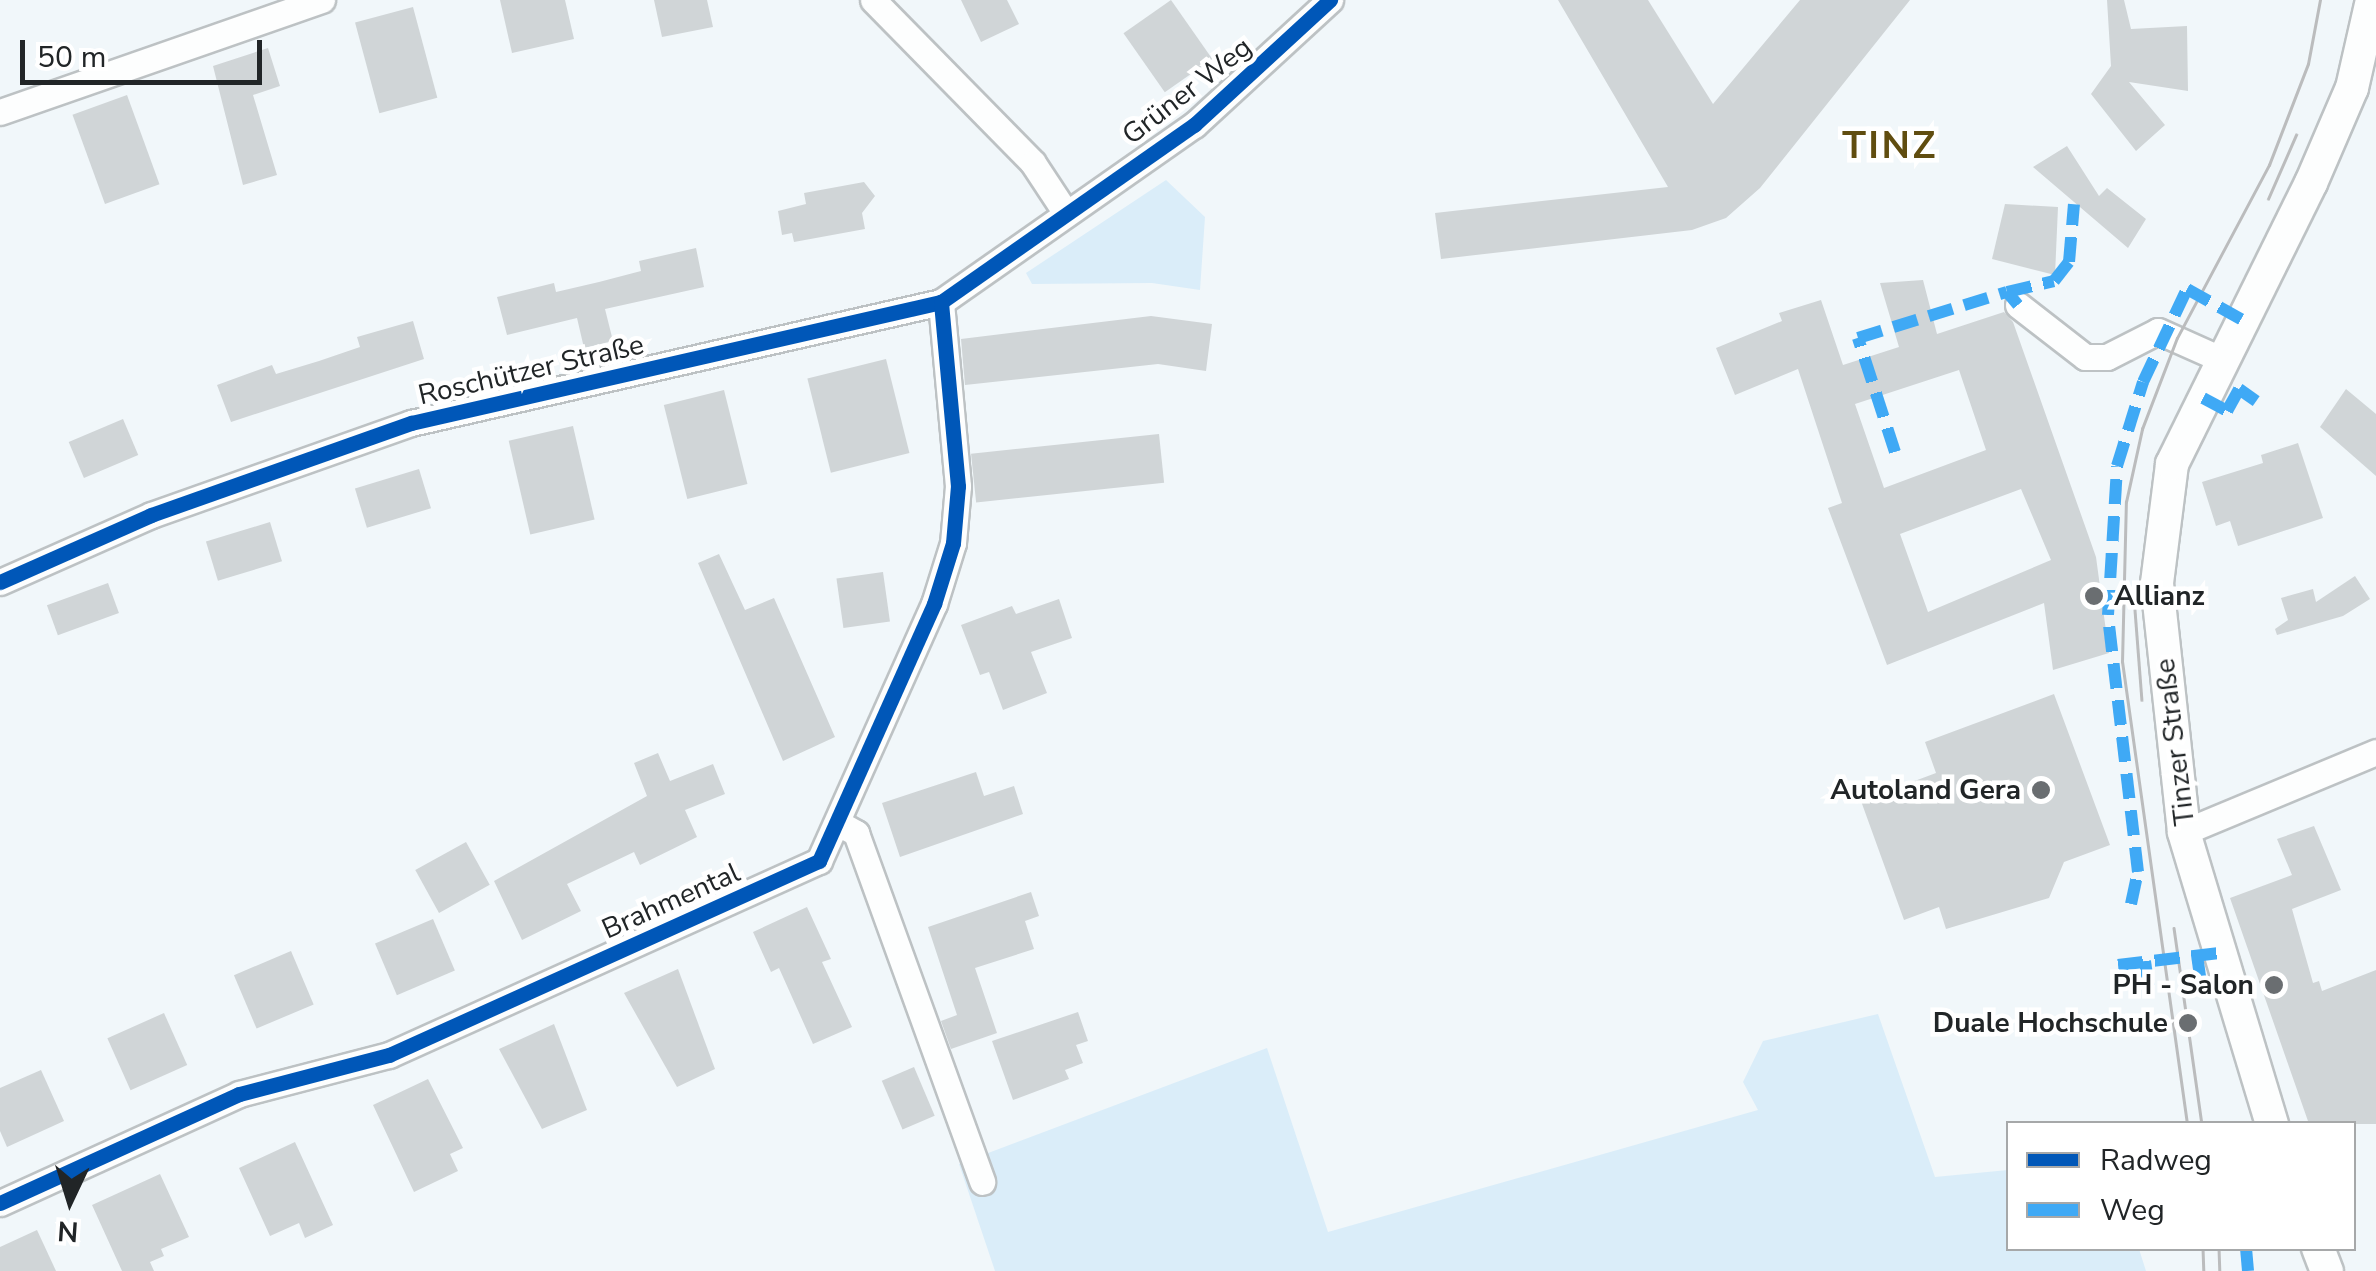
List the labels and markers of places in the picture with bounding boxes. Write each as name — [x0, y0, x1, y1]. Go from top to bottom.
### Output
place label: Allianz — [2114, 579, 2205, 613]
marker: Allianz — [2083, 585, 2105, 607]
place label: Autoland Gera — [1830, 773, 2021, 807]
marker: Autoland Gera — [2030, 779, 2052, 801]
place label: PH - Salon — [2113, 968, 2254, 1002]
marker: PH - Salon — [2263, 974, 2285, 996]
place label: Duale Hochschule — [1933, 1006, 2168, 1040]
marker: Duale Hochschule — [2177, 1012, 2199, 1034]

